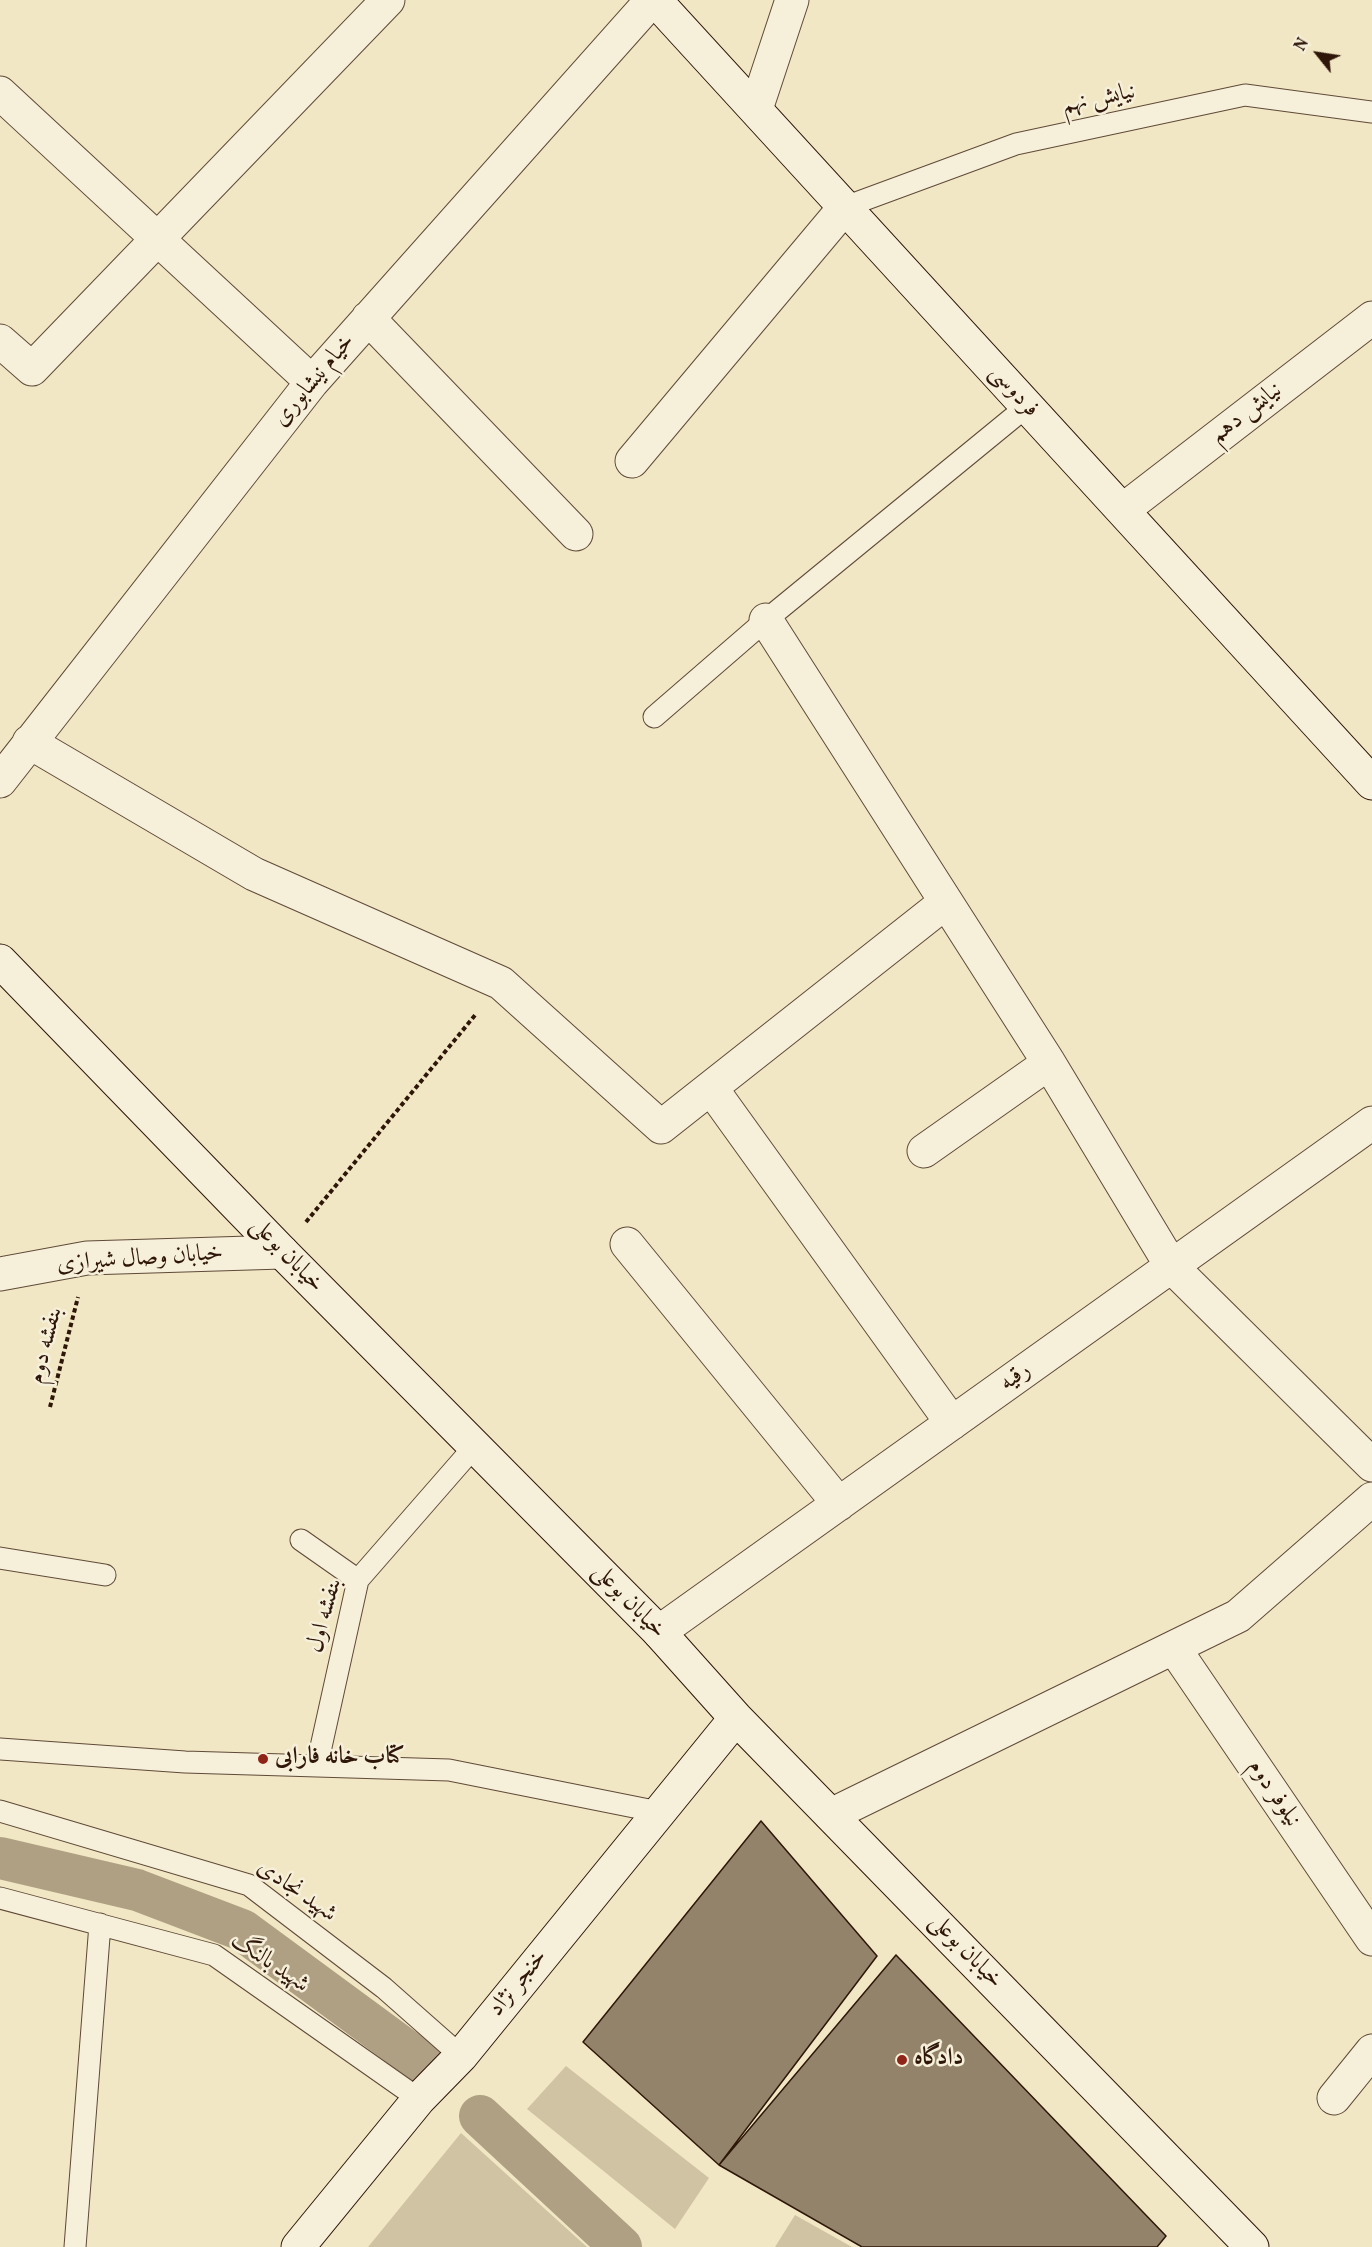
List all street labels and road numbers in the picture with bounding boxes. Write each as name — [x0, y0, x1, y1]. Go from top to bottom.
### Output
street label: نیایش نهم — [1060, 78, 1138, 122]
street label: خیام نیشابوری — [268, 329, 362, 433]
street label: فردوسی — [982, 360, 1044, 424]
street label: نیایش دهم — [1205, 377, 1289, 451]
street label: خیابان بوعلی — [243, 1212, 329, 1300]
street label: خیابان وصال شیرازی — [56, 1240, 224, 1280]
street label: بنفشه دوم — [24, 1305, 70, 1387]
street label: رقیه — [995, 1357, 1037, 1399]
street label: خیابان بوعلی — [585, 1558, 671, 1646]
street label: بنفشه اول — [302, 1576, 350, 1656]
street label: نیلوفر دوم — [1240, 1755, 1306, 1833]
street label: شهید نجادی — [250, 1854, 342, 1930]
street label: خیابان بوعلی — [922, 1908, 1008, 1996]
street label: شهيد بالنگ — [224, 1927, 314, 2001]
street label: خنجر نژاد — [483, 1945, 555, 2023]

